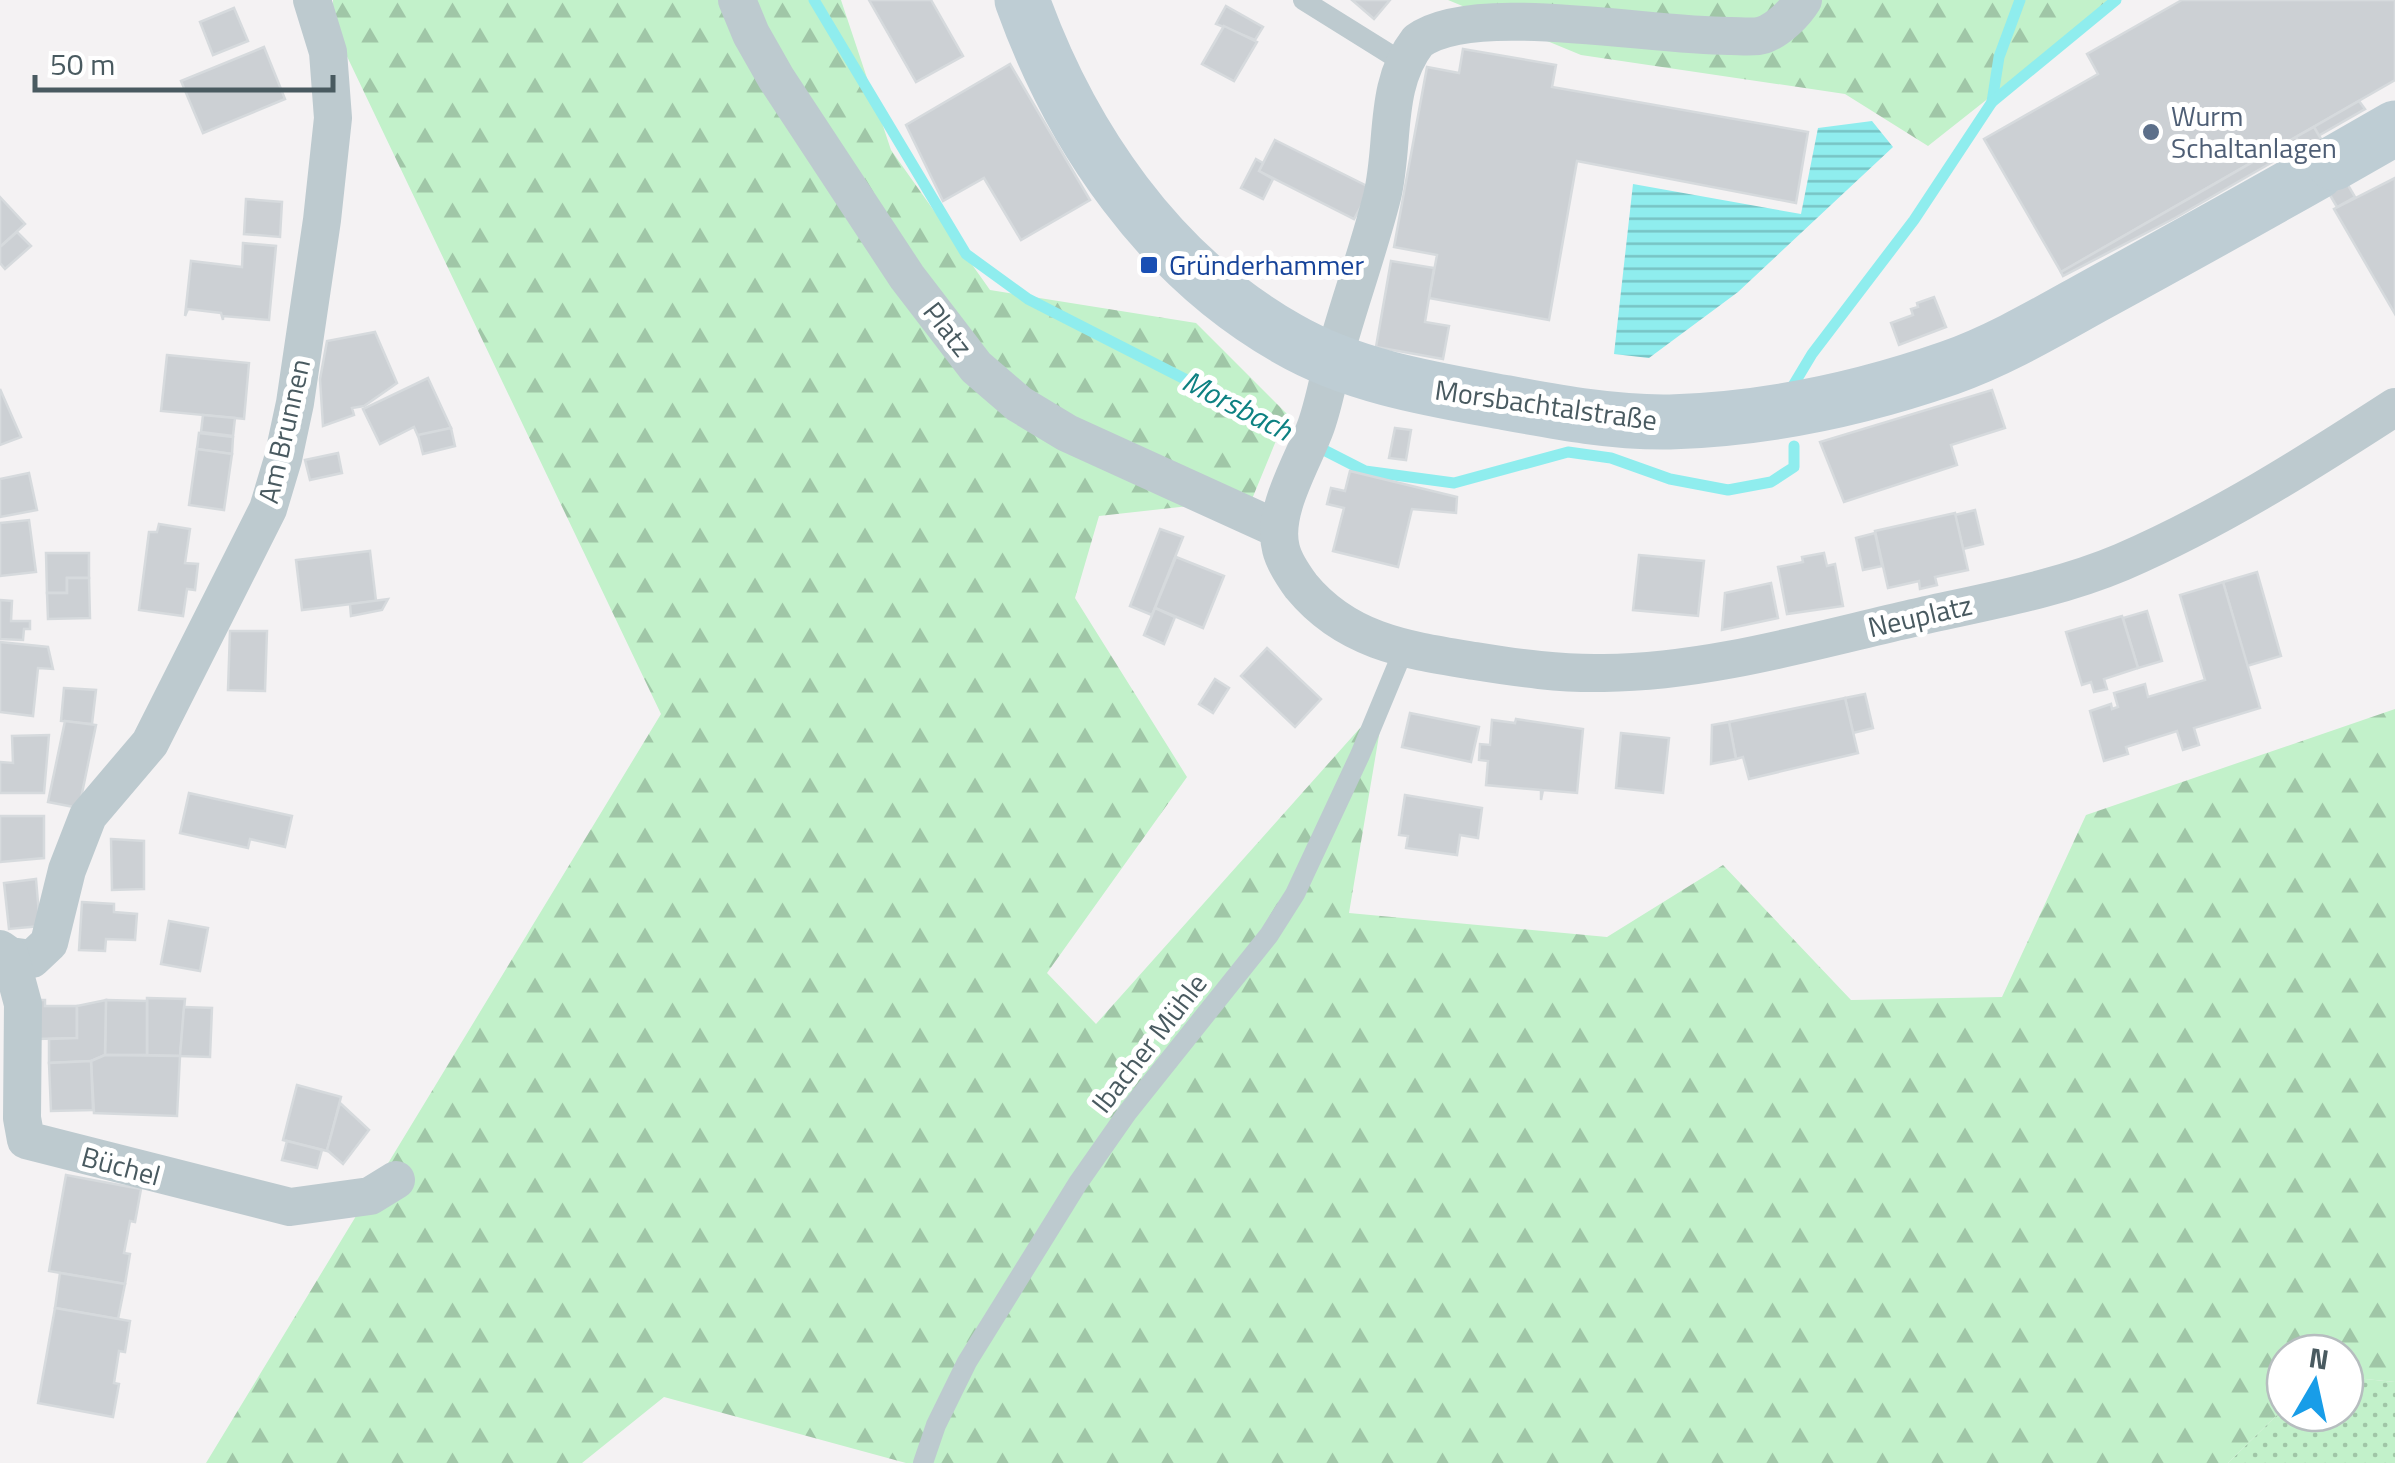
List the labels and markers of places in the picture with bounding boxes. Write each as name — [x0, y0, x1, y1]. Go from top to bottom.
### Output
place label: Wurm Schaltanlagen — [2171, 94, 2337, 169]
marker: Wurm Schaltanlagen — [2140, 121, 2162, 143]
place label: Gründerhammer — [1169, 243, 1365, 286]
marker: Gründerhammer — [1138, 254, 1160, 276]

